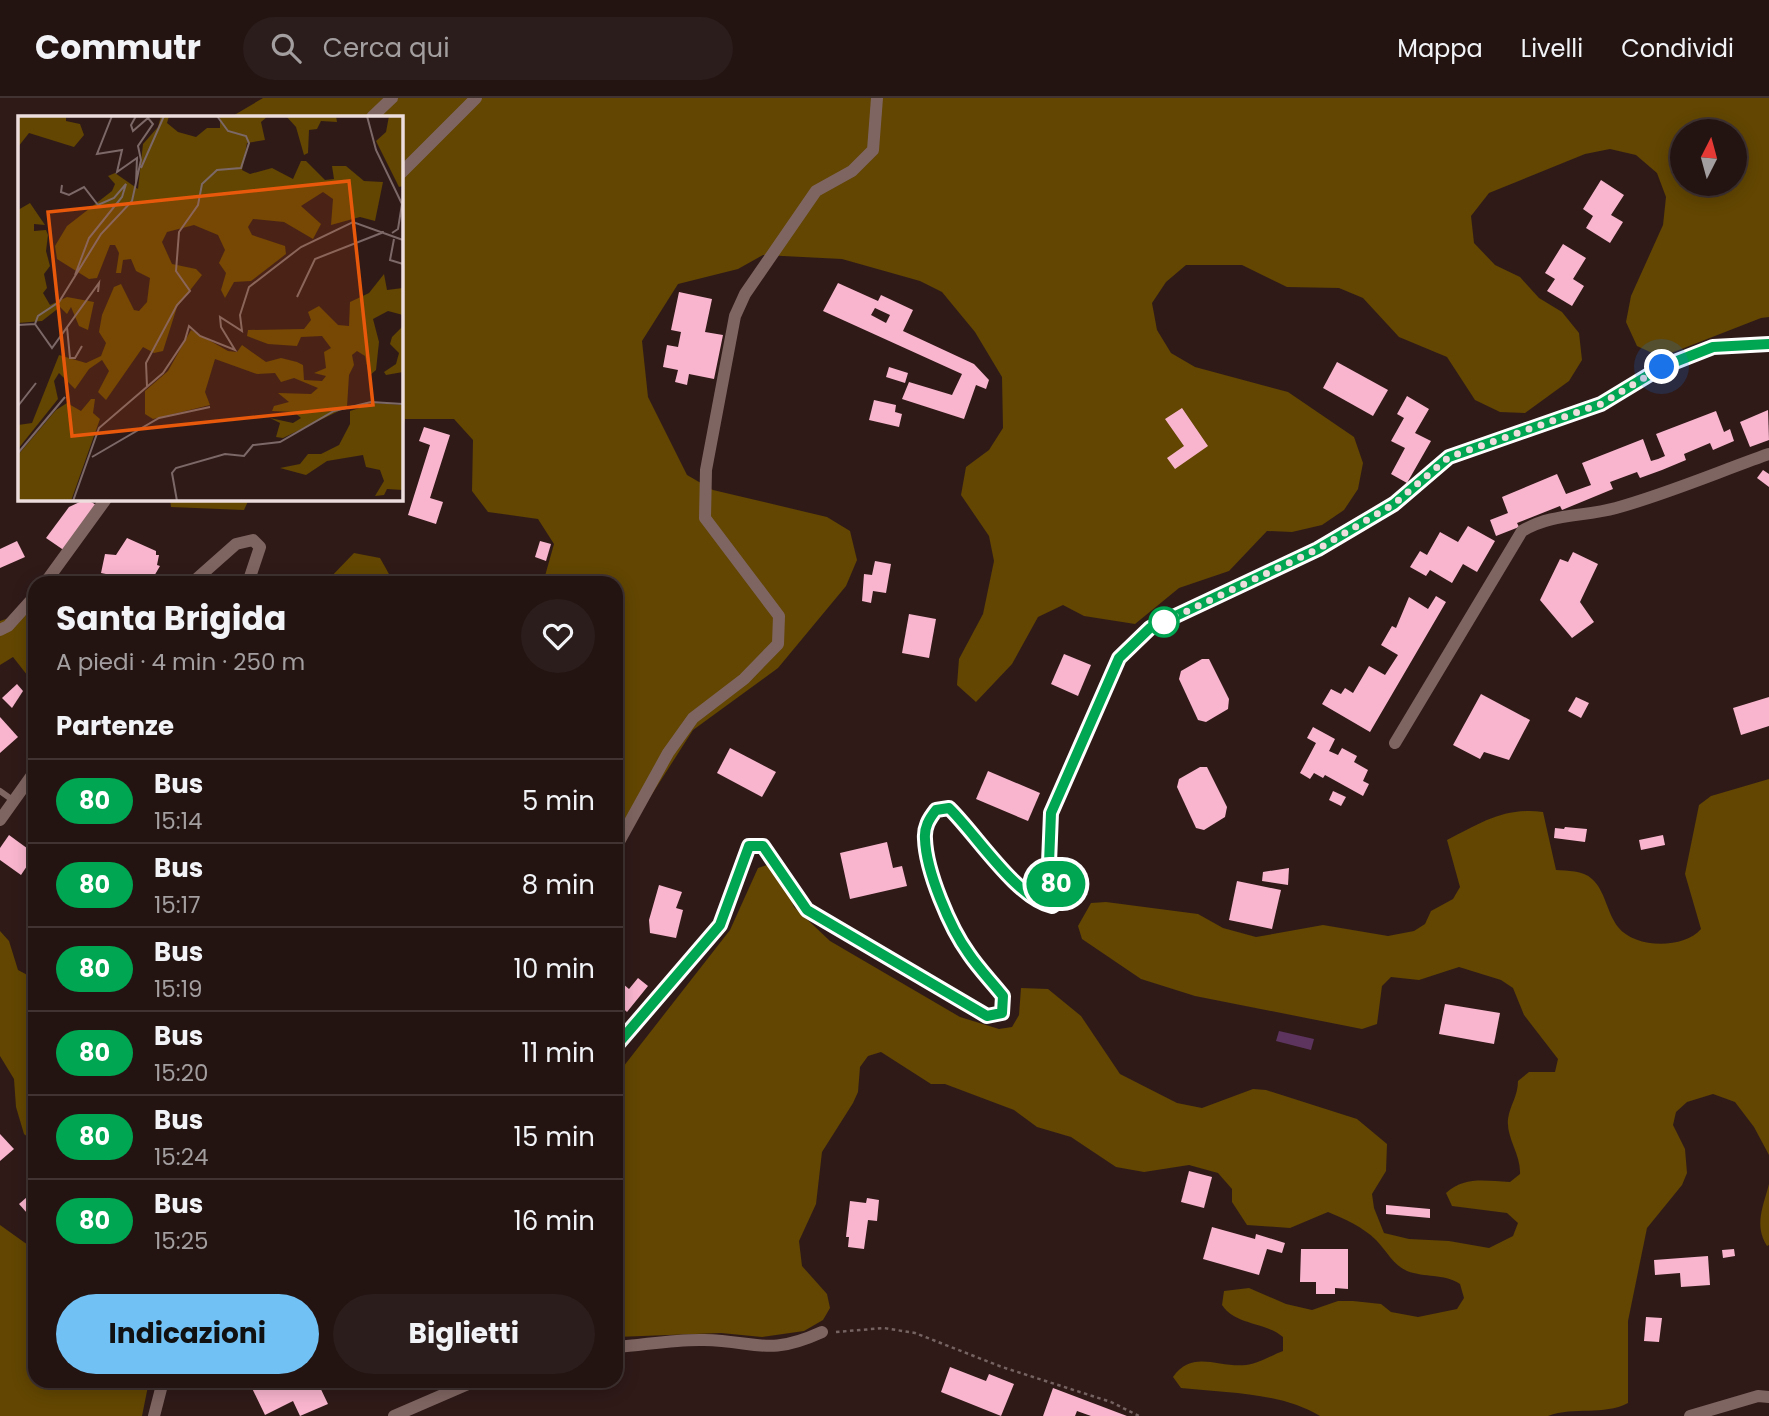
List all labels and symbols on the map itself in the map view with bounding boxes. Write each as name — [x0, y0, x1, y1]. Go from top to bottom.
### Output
inset map — [18, 116, 402, 500]
north arrow — [1670, 119, 1746, 196]
your location — [1644, 349, 1679, 384]
unlabelled marker — [1149, 607, 1179, 637]
line badge: 80 — [1024, 861, 1088, 907]

